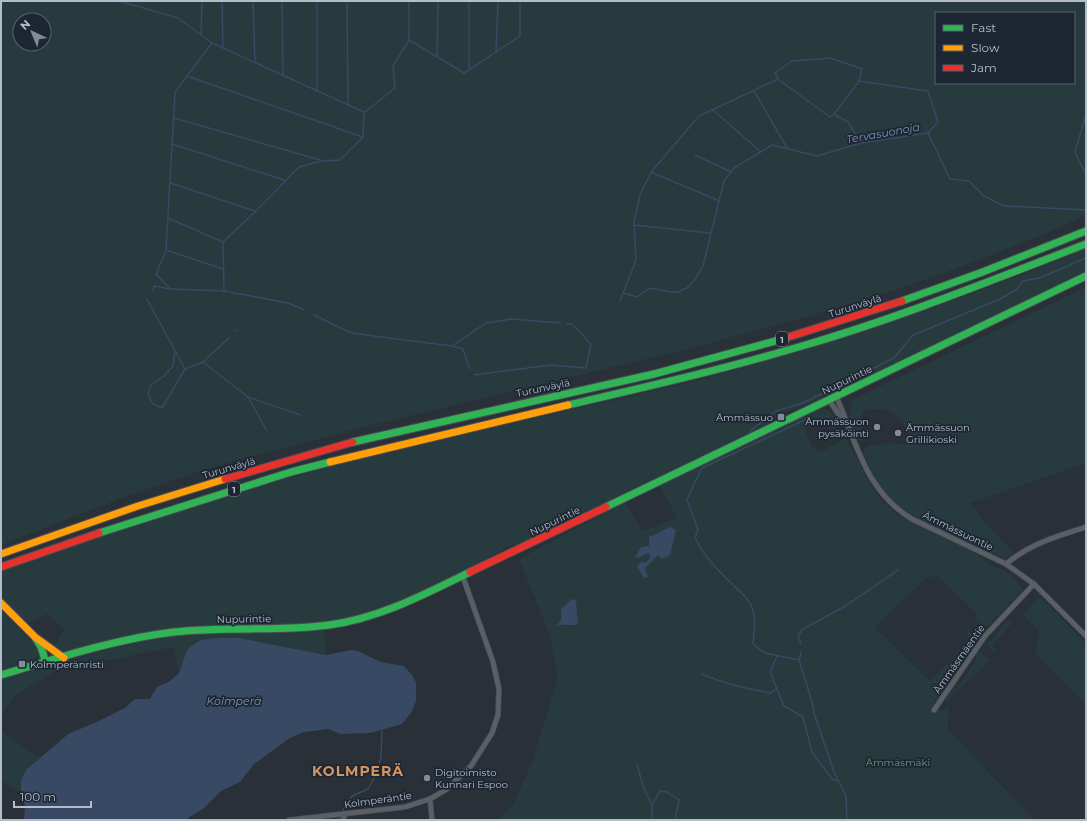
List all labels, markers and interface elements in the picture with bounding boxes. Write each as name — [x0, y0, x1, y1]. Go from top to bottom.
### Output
north arrow — [12, 12, 52, 52]
legend — [935, 12, 1075, 84]
text: N — [17, 17, 33, 33]
text: Fast — [971, 20, 996, 35]
text: Slow — [971, 40, 1000, 55]
text: Jam — [970, 60, 997, 75]
water label: Tervasuonoja — [845, 120, 921, 146]
street label: Turunväylä — [827, 291, 883, 321]
road number: 1 — [776, 332, 788, 346]
street label: Nupurintie — [820, 362, 874, 398]
street label: Turunväylä — [515, 376, 571, 400]
place label: Ämmässuo — [716, 411, 773, 424]
marker: Ämmässuo — [776, 412, 786, 422]
place label: Ämmässuon pysäköinti — [805, 415, 869, 440]
place label: Ämmässuon Grillikioski — [906, 421, 970, 446]
marker: Ämmässuon pysäköinti — [872, 422, 882, 432]
marker: Ämmässuon Grillikioski — [893, 428, 903, 438]
street label: Turunväylä — [201, 454, 257, 482]
road number: 1 — [228, 482, 240, 496]
street label: Nupurintie — [528, 503, 582, 539]
street label: Ämmässuontie — [921, 508, 995, 554]
street label: Nupurintie — [217, 612, 271, 626]
street label: Ämmäsmäentie — [930, 622, 988, 696]
place label: Kolmperänristi — [30, 658, 104, 671]
marker: Kolmperänristi — [17, 659, 27, 669]
water label: Kolmperä — [207, 694, 261, 708]
park label: Ämmäsmäki — [866, 756, 930, 769]
district label: KOLMPERÄ — [312, 762, 404, 780]
place label: Digitoimisto Kunnari Espoo — [435, 766, 508, 791]
marker: Digitoimisto Kunnari Espoo — [422, 773, 432, 783]
scale bar — [14, 783, 91, 809]
text: 100 m — [20, 789, 56, 804]
street label: Kolmperäntie — [343, 789, 413, 811]

